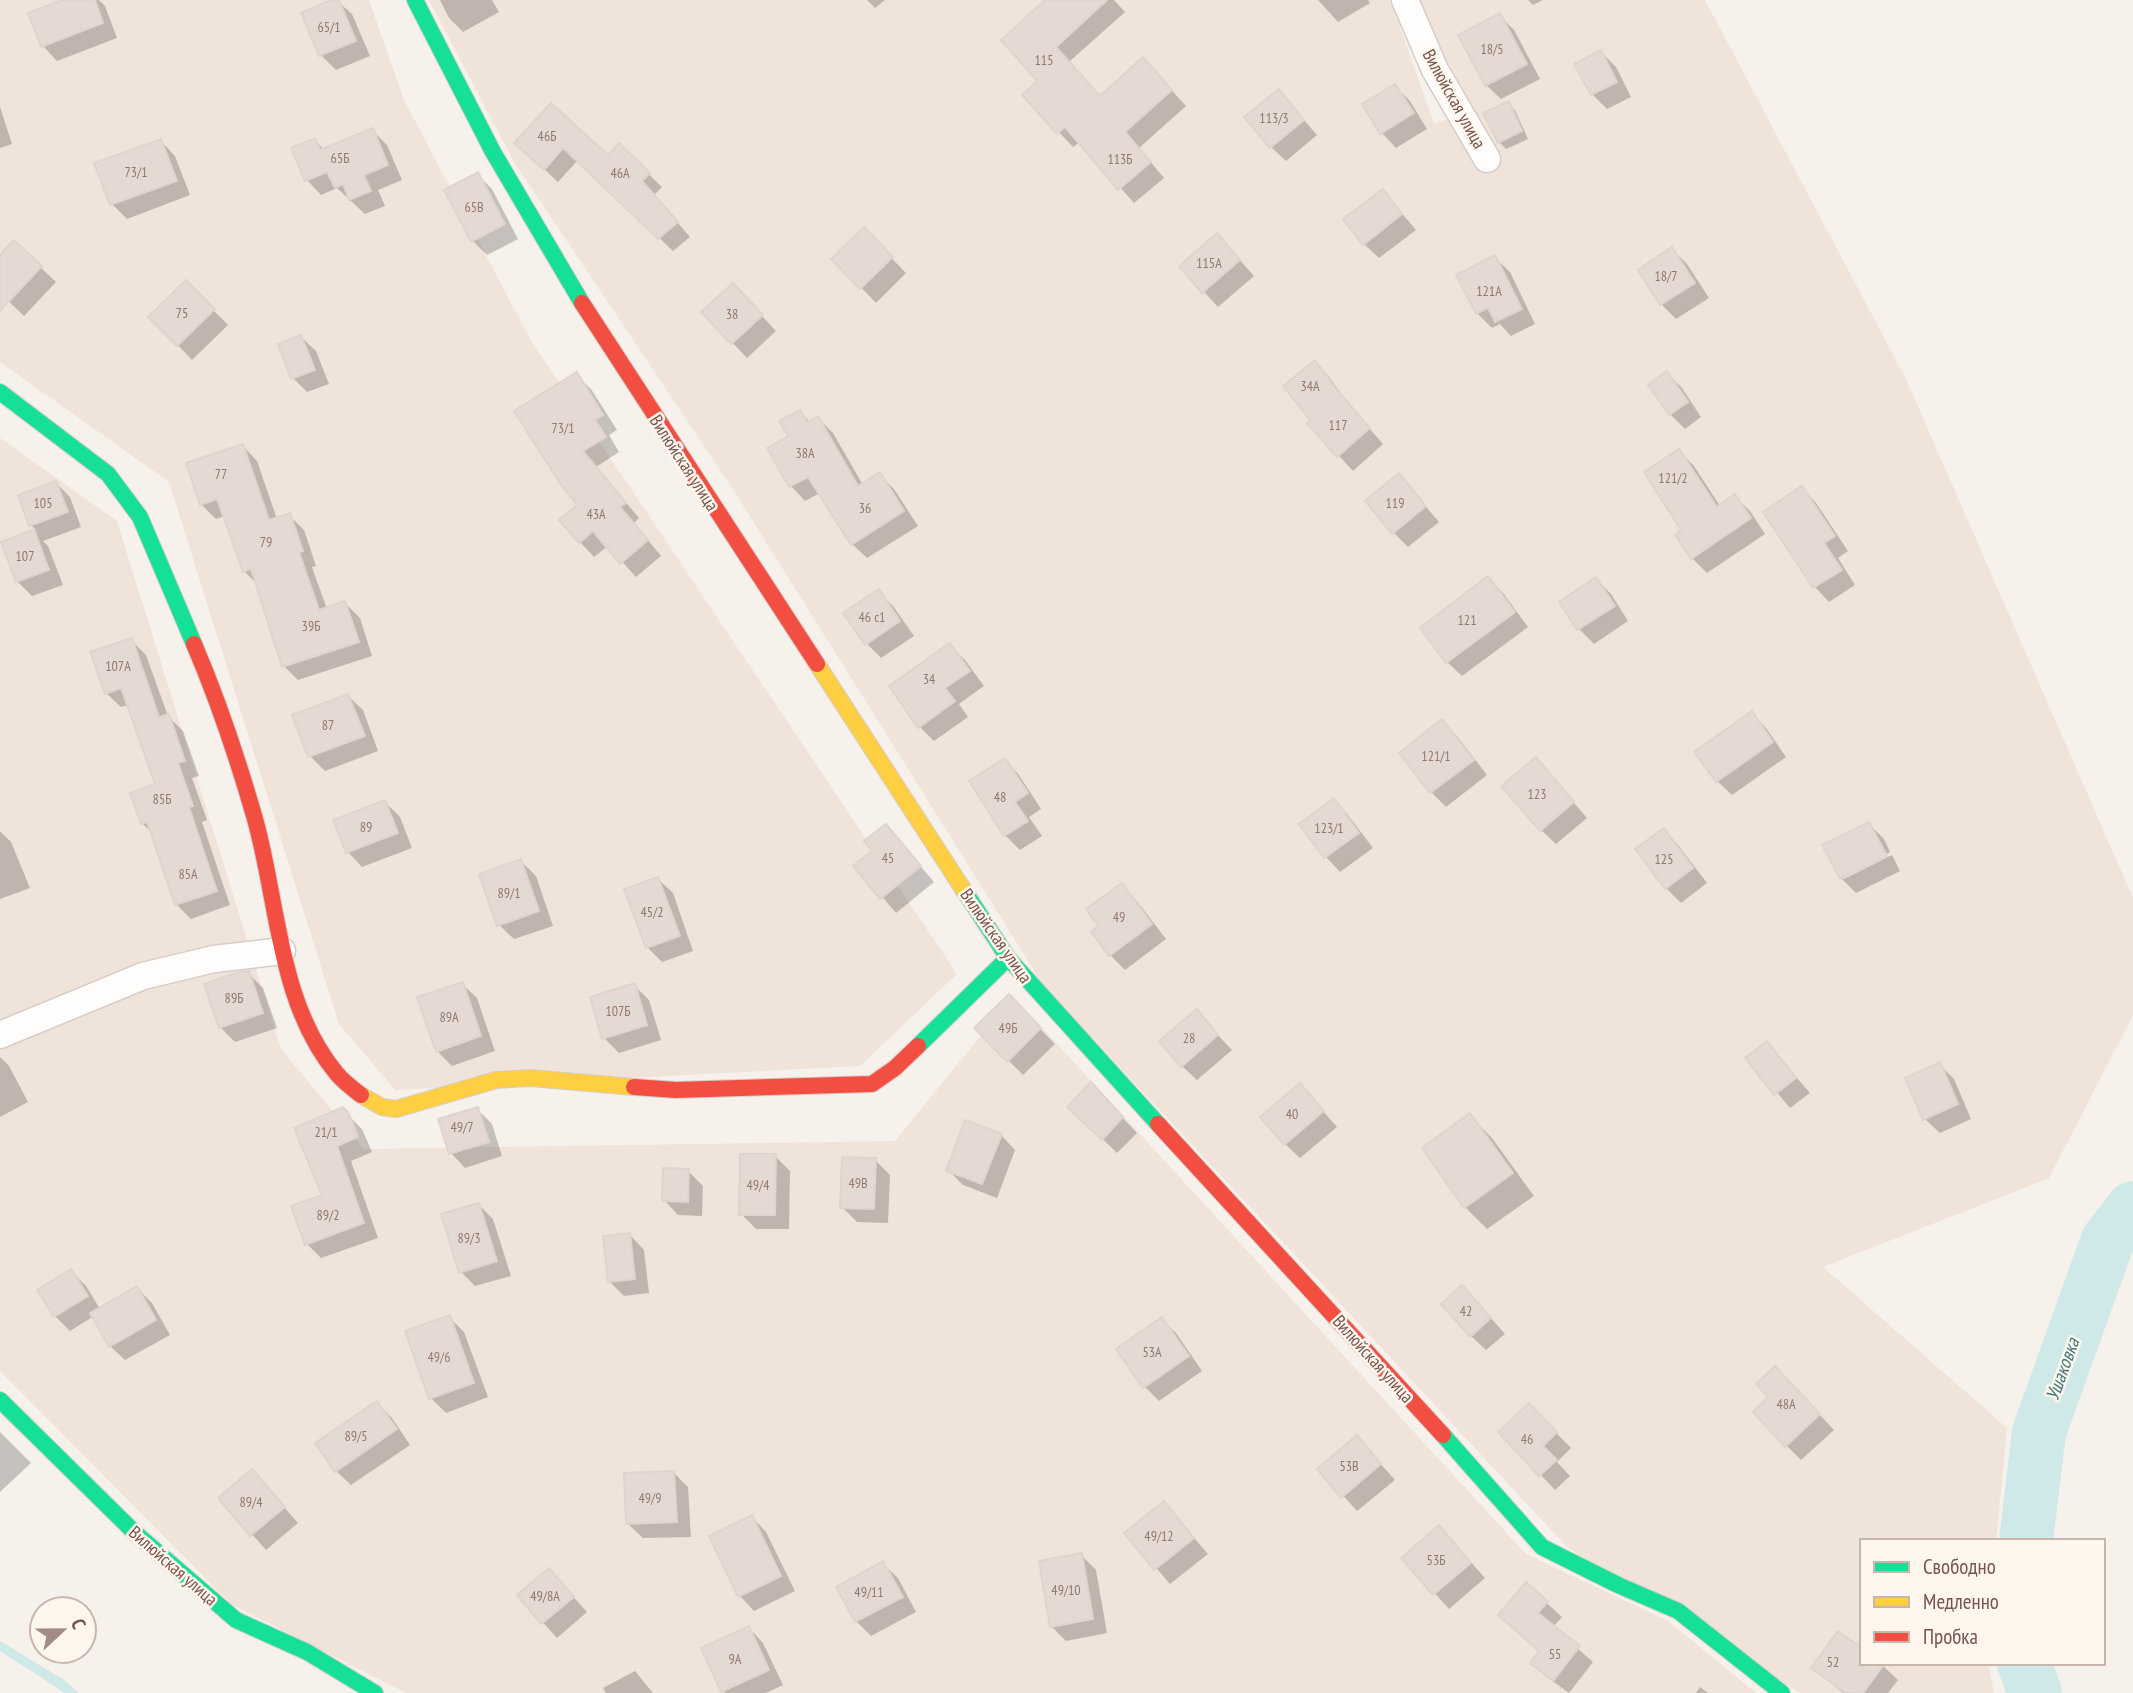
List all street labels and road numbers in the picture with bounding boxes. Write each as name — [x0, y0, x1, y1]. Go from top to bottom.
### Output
street label: Вилюйская улица — [1418, 45, 1491, 153]
street label: Вилюйская улица — [645, 410, 724, 515]
street label: Вилюйская улица — [955, 884, 1037, 987]
street label: Вилюйская улица — [1328, 1310, 1419, 1407]
street label: Вилюйская улица — [124, 1521, 222, 1610]

